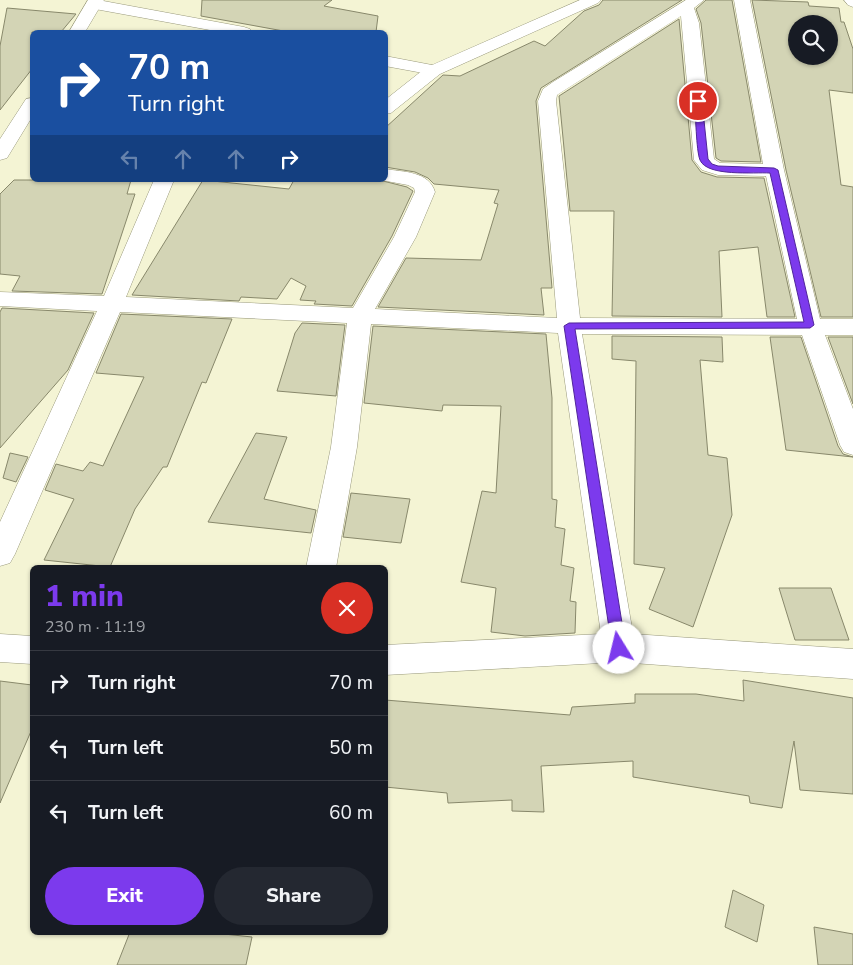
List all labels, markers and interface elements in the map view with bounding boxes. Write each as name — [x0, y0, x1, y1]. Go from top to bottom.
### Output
map controls — [788, 15, 838, 65]
button: search — [788, 15, 838, 65]
text: 70 m — [128, 44, 210, 91]
icon: right — [45, 50, 110, 115]
pin — [677, 80, 719, 122]
icon: arrive — [684, 87, 712, 115]
text: Turn right — [128, 89, 224, 119]
icon: left — [116, 145, 144, 173]
icon: ahead — [169, 145, 197, 173]
icon: ahead — [222, 145, 250, 173]
icon: right — [275, 145, 303, 173]
text: 1 min — [45, 576, 124, 617]
button: close — [321, 582, 373, 634]
text: 230 m · 11:19 — [45, 616, 146, 638]
position arrow — [592, 621, 644, 673]
icon: right — [45, 669, 73, 697]
text: Turn right — [88, 670, 175, 696]
text: 70 m — [329, 670, 373, 696]
icon: left — [45, 734, 73, 762]
text: Turn left — [88, 735, 163, 761]
text: 50 m — [329, 735, 373, 761]
icon: left — [45, 799, 73, 827]
text: Turn left — [88, 800, 163, 826]
text: 60 m — [329, 800, 373, 826]
button: Exit — [45, 867, 204, 925]
button: Share — [214, 867, 373, 925]

